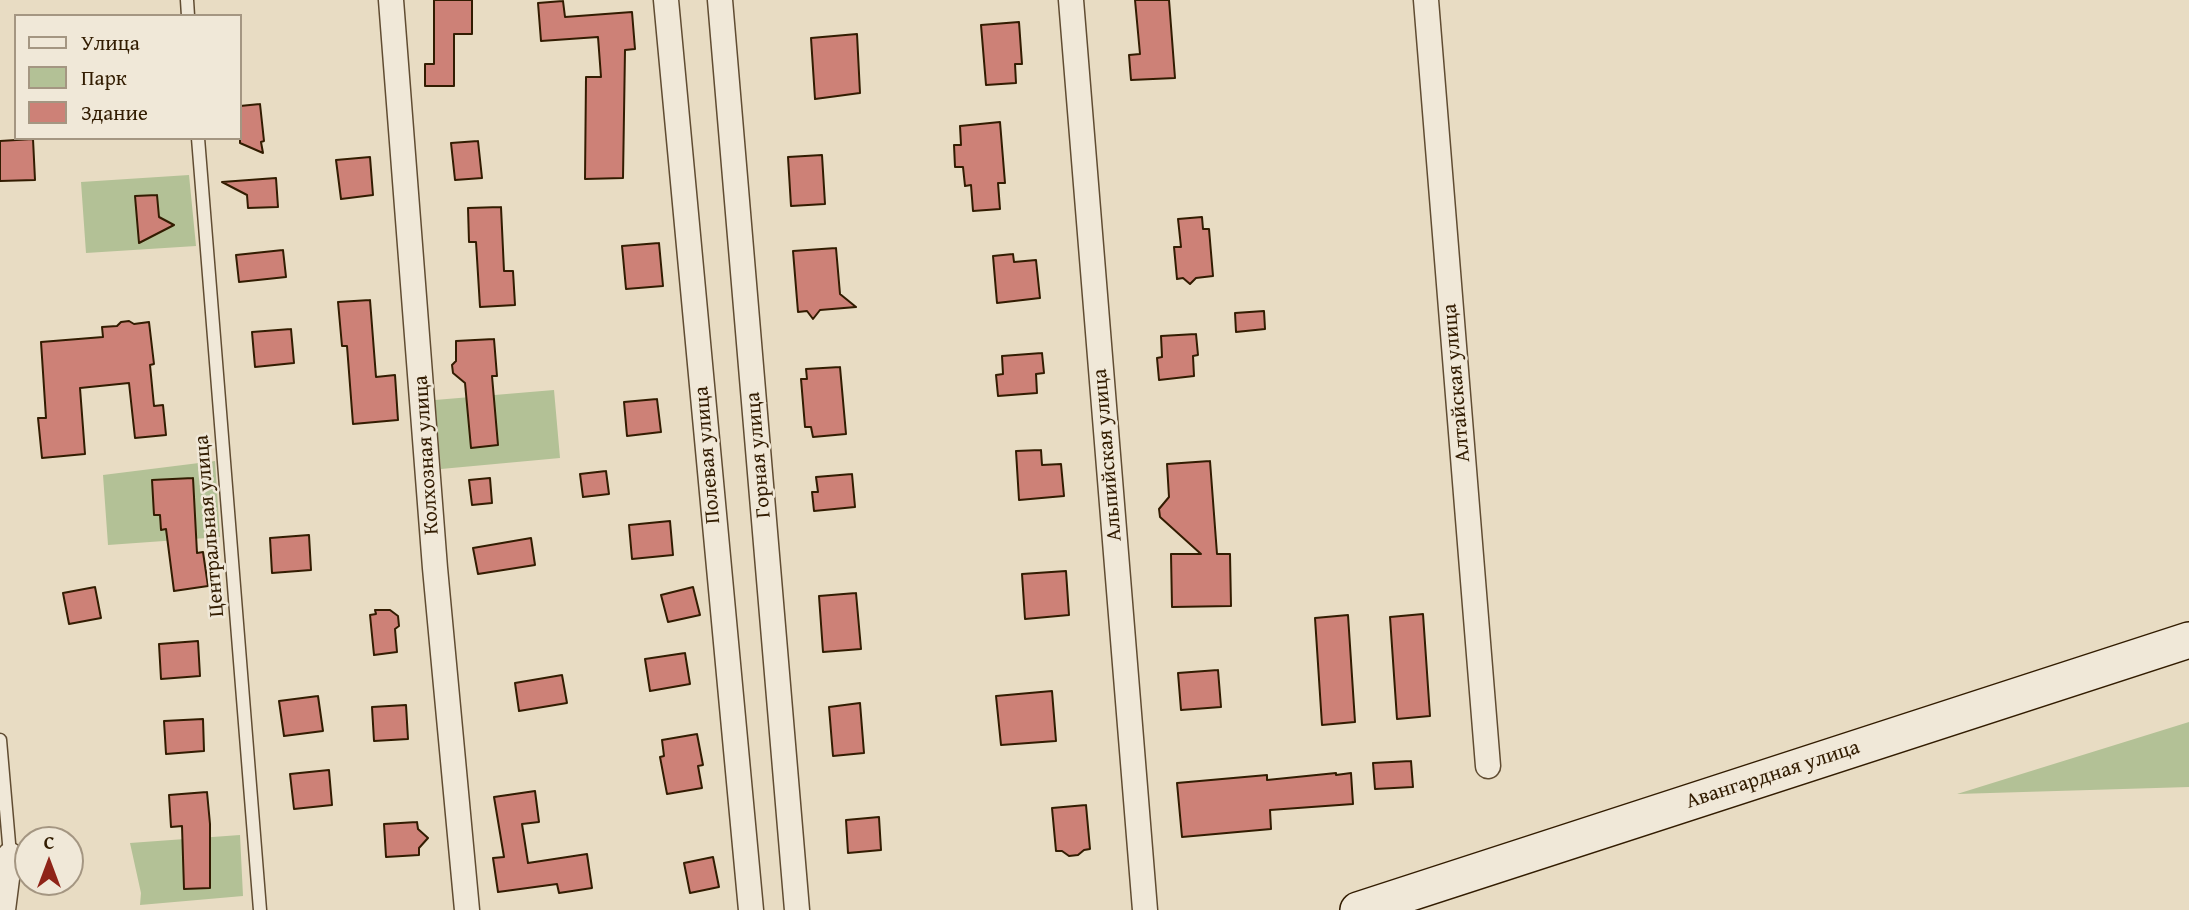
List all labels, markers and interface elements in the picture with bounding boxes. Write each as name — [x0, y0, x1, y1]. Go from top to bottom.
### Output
legend — [14, 14, 242, 140]
text: Улица — [81, 27, 140, 58]
text: Парк — [81, 62, 127, 93]
text: Здание — [81, 97, 148, 128]
street label: Алтайская улица — [1438, 303, 1476, 463]
street label: Альпийская улица — [1088, 368, 1128, 542]
street label: Колхозная улица — [409, 374, 445, 536]
street label: Полевая улица — [689, 385, 727, 525]
street label: Горная улица — [741, 391, 777, 519]
street label: Центральная улица — [189, 434, 231, 618]
street label: Авангардная улица — [1683, 735, 1863, 815]
north arrow — [14, 826, 84, 896]
text: С — [44, 828, 54, 856]

